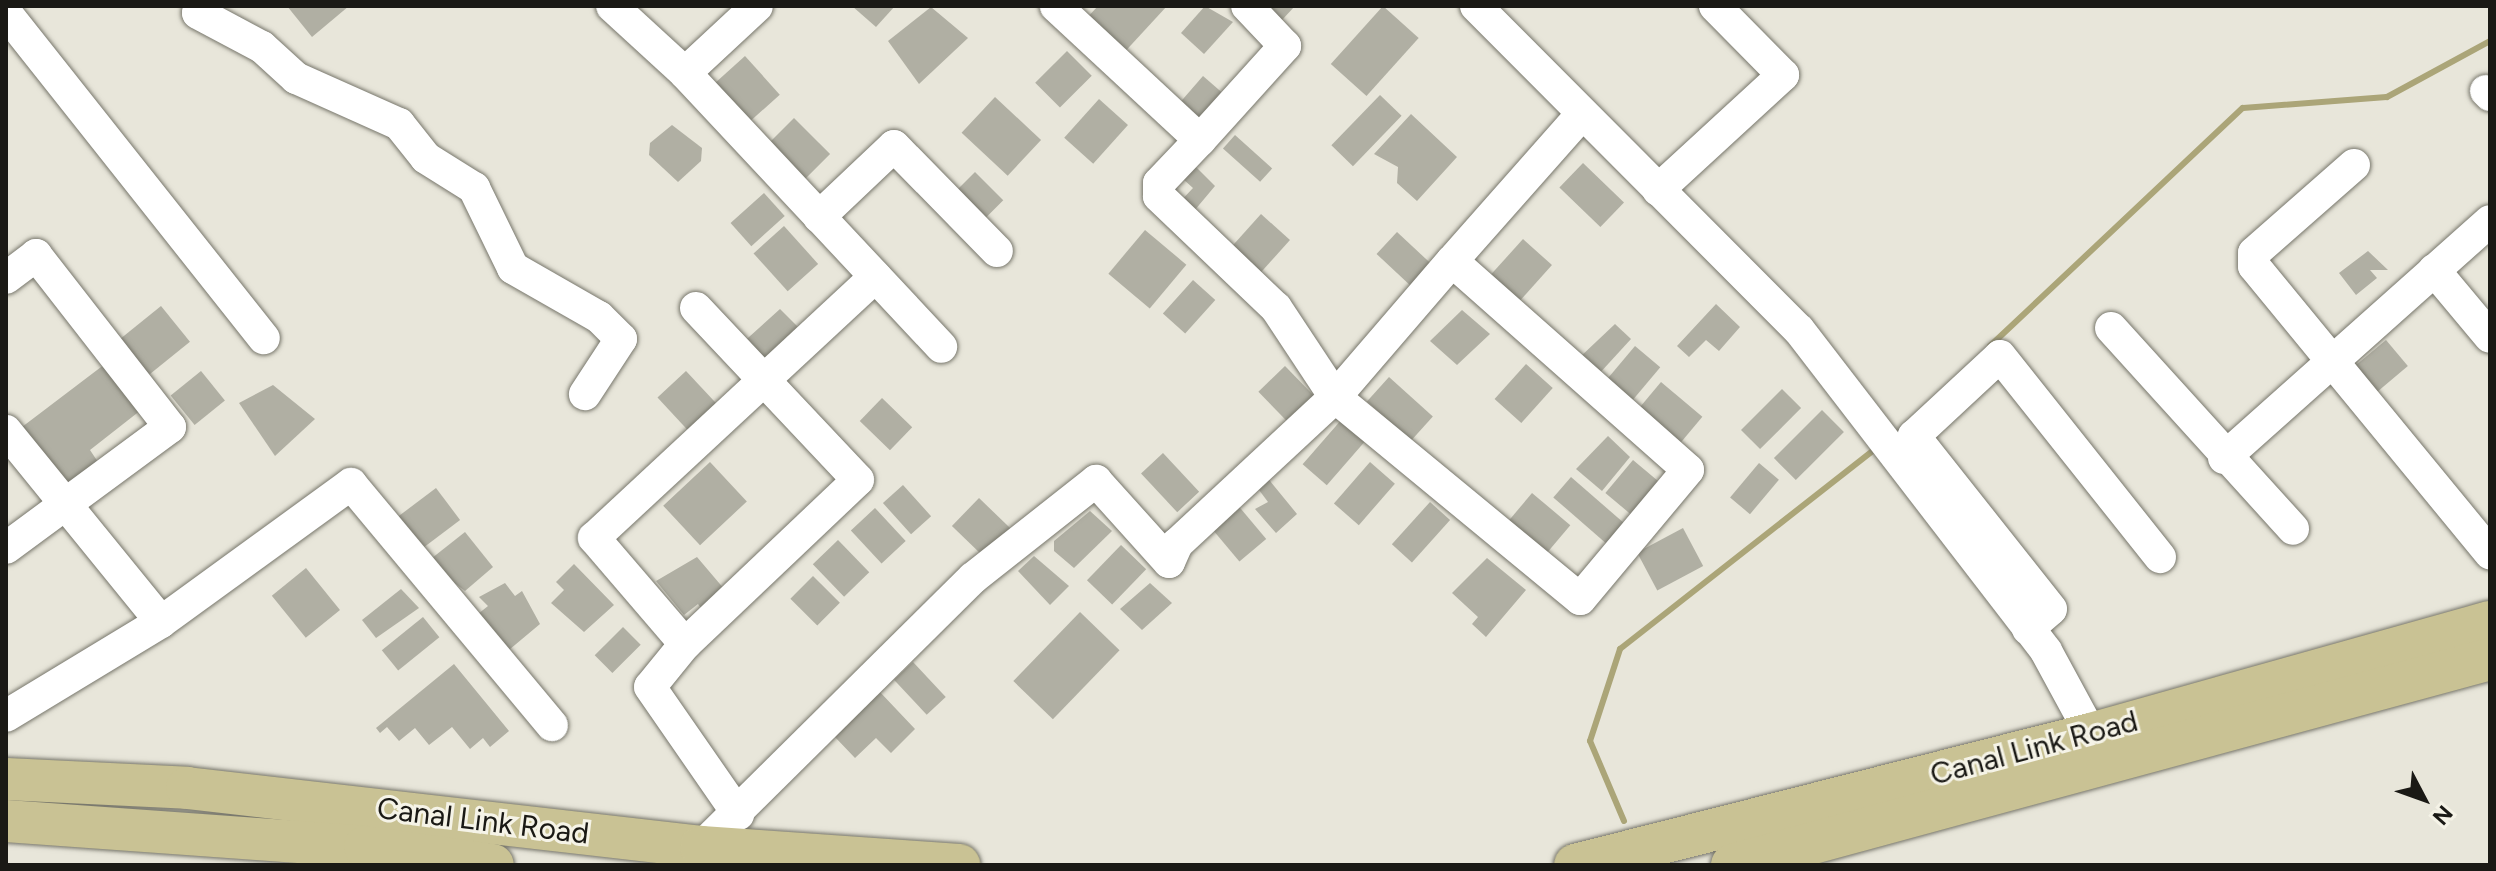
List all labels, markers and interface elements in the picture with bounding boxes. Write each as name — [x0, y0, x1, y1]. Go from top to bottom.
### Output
street label: Canal Link Road — [1926, 703, 2142, 793]
north arrow — [2384, 759, 2464, 839]
street label: Canal Link Road — [375, 790, 591, 852]
text: N — [2427, 800, 2458, 830]

